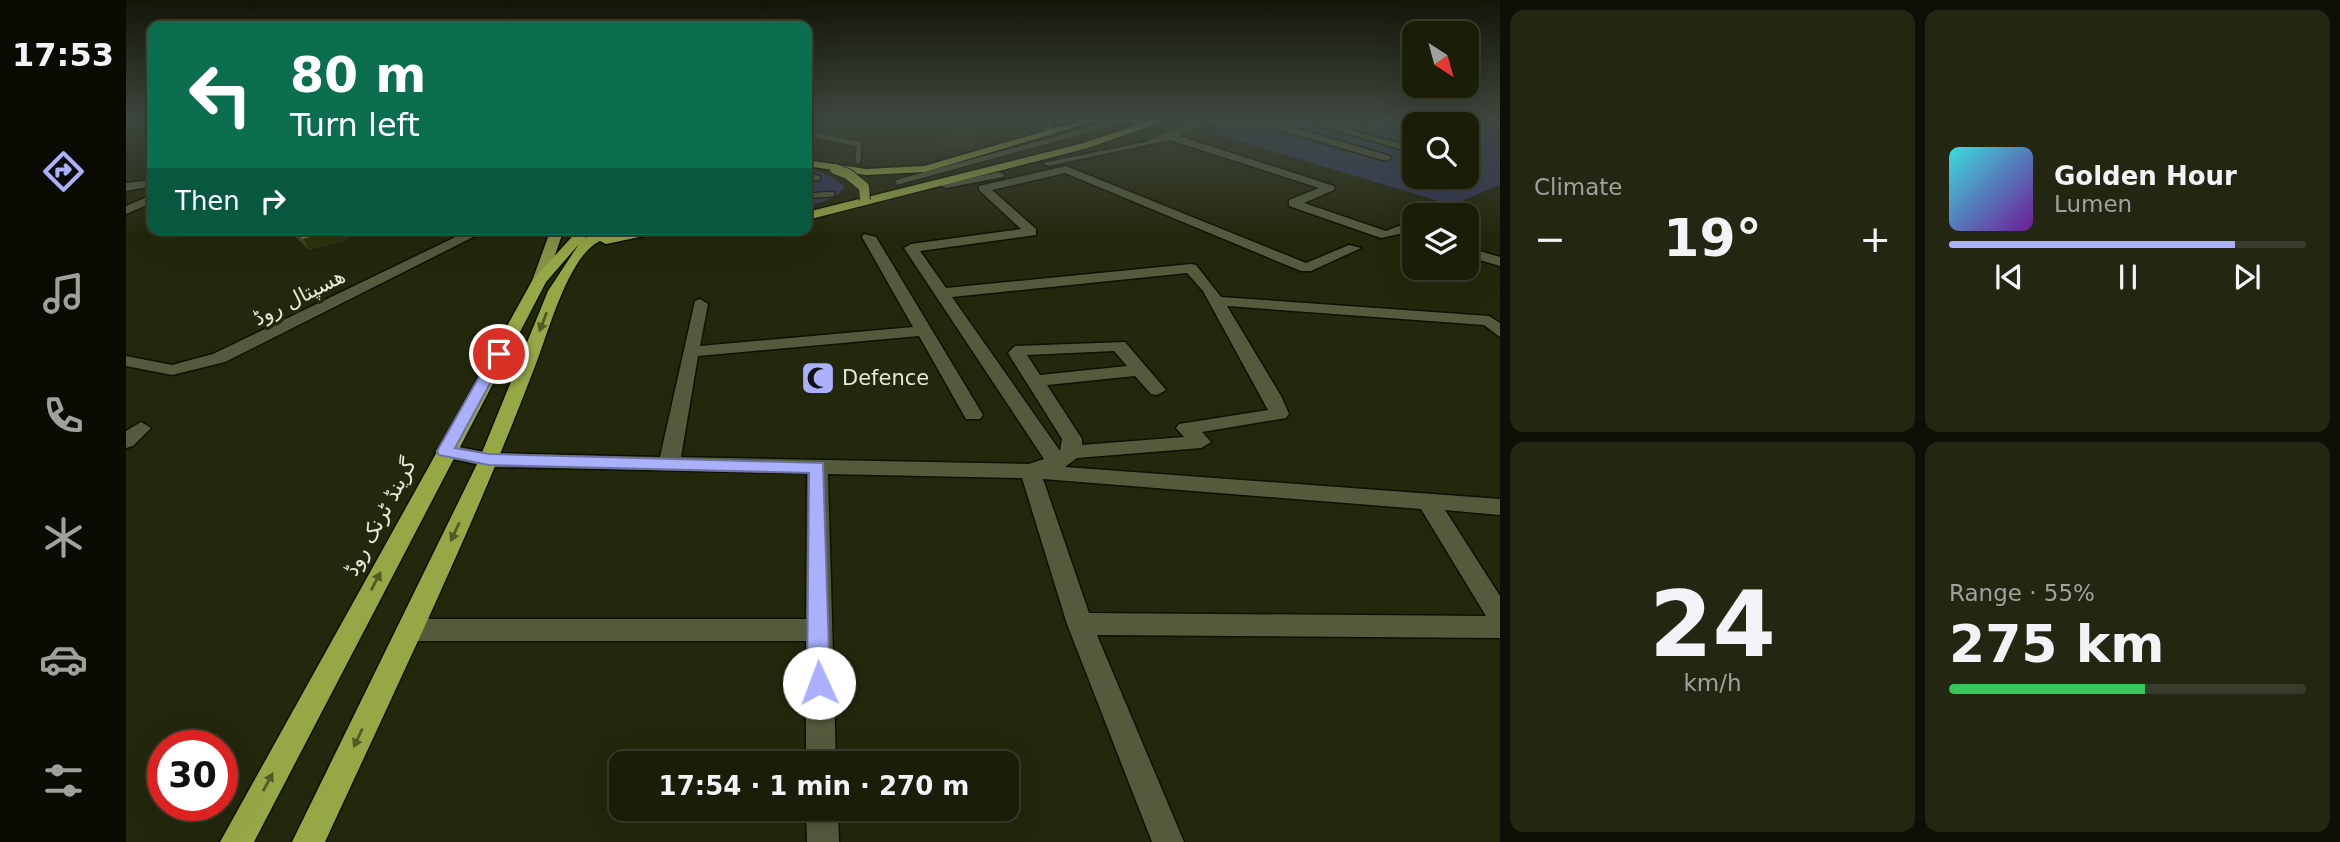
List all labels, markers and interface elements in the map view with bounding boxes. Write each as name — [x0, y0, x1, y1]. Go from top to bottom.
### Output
north arrow — [1402, 21, 1479, 98]
map controls — [1402, 21, 1479, 280]
text: 17:53 — [12, 36, 114, 74]
text: 80 m — [290, 47, 426, 104]
icon: left — [175, 49, 266, 140]
text: Turn left — [290, 106, 420, 144]
button: search — [1402, 112, 1479, 189]
icon: directions — [39, 147, 88, 196]
text: Golden Hour — [2054, 161, 2237, 191]
text: Climate — [1534, 174, 1623, 200]
icon: right — [254, 182, 292, 220]
text: Then — [175, 186, 240, 216]
text: Lumen — [2054, 191, 2132, 217]
button: layers — [1402, 203, 1479, 280]
text: 19° — [1663, 208, 1762, 268]
text: − — [1534, 217, 1566, 261]
text: + — [1859, 217, 1891, 261]
icon: previous — [1990, 258, 2028, 296]
icon: pause — [2109, 258, 2147, 296]
icon: next — [2228, 258, 2266, 296]
street label: ھسپتال روڈ — [249, 264, 349, 330]
icon: music — [39, 269, 88, 318]
one-way arrow — [538, 312, 549, 333]
pin — [469, 324, 529, 384]
icon: arrive — [480, 335, 518, 373]
mosque icon: Defence — [799, 359, 837, 397]
place label: Defence — [842, 366, 929, 390]
icon: phone — [39, 391, 88, 440]
street label: گرینڈ ٹرنک روڈ — [339, 454, 421, 580]
icon: climate — [39, 513, 88, 562]
one-way arrow — [449, 522, 461, 542]
one-way arrow — [370, 571, 381, 591]
text: 24 — [1649, 572, 1776, 677]
text: Range · 55% — [1949, 580, 2095, 606]
text: 275 km — [1949, 614, 2164, 674]
icon: car — [39, 635, 88, 684]
position arrow — [782, 646, 856, 720]
text: km/h — [1683, 670, 1742, 696]
one-way arrow — [352, 728, 364, 748]
speed limit sign: 30 — [147, 730, 238, 821]
icon: filters — [39, 756, 88, 805]
text: 17:54 · 1 min · 270 m — [659, 771, 969, 801]
one-way arrow — [263, 772, 274, 792]

